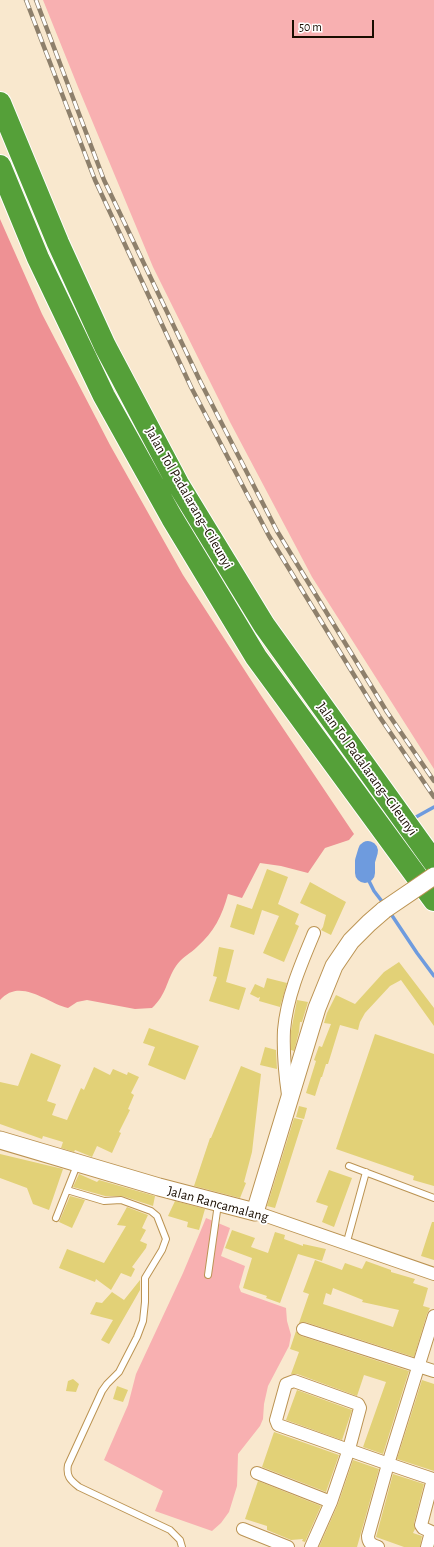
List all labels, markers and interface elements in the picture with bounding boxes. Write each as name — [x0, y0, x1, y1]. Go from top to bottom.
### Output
scale bar — [294, 12, 376, 38]
text: 50 m — [299, 21, 322, 33]
street label: Jalan Tol Padalarang–Cileunyi — [142, 424, 236, 572]
street label: Jalan Tol Padalarang–Cileunyi — [313, 699, 421, 839]
street label: Jalan Rancamalang — [166, 1182, 270, 1226]

